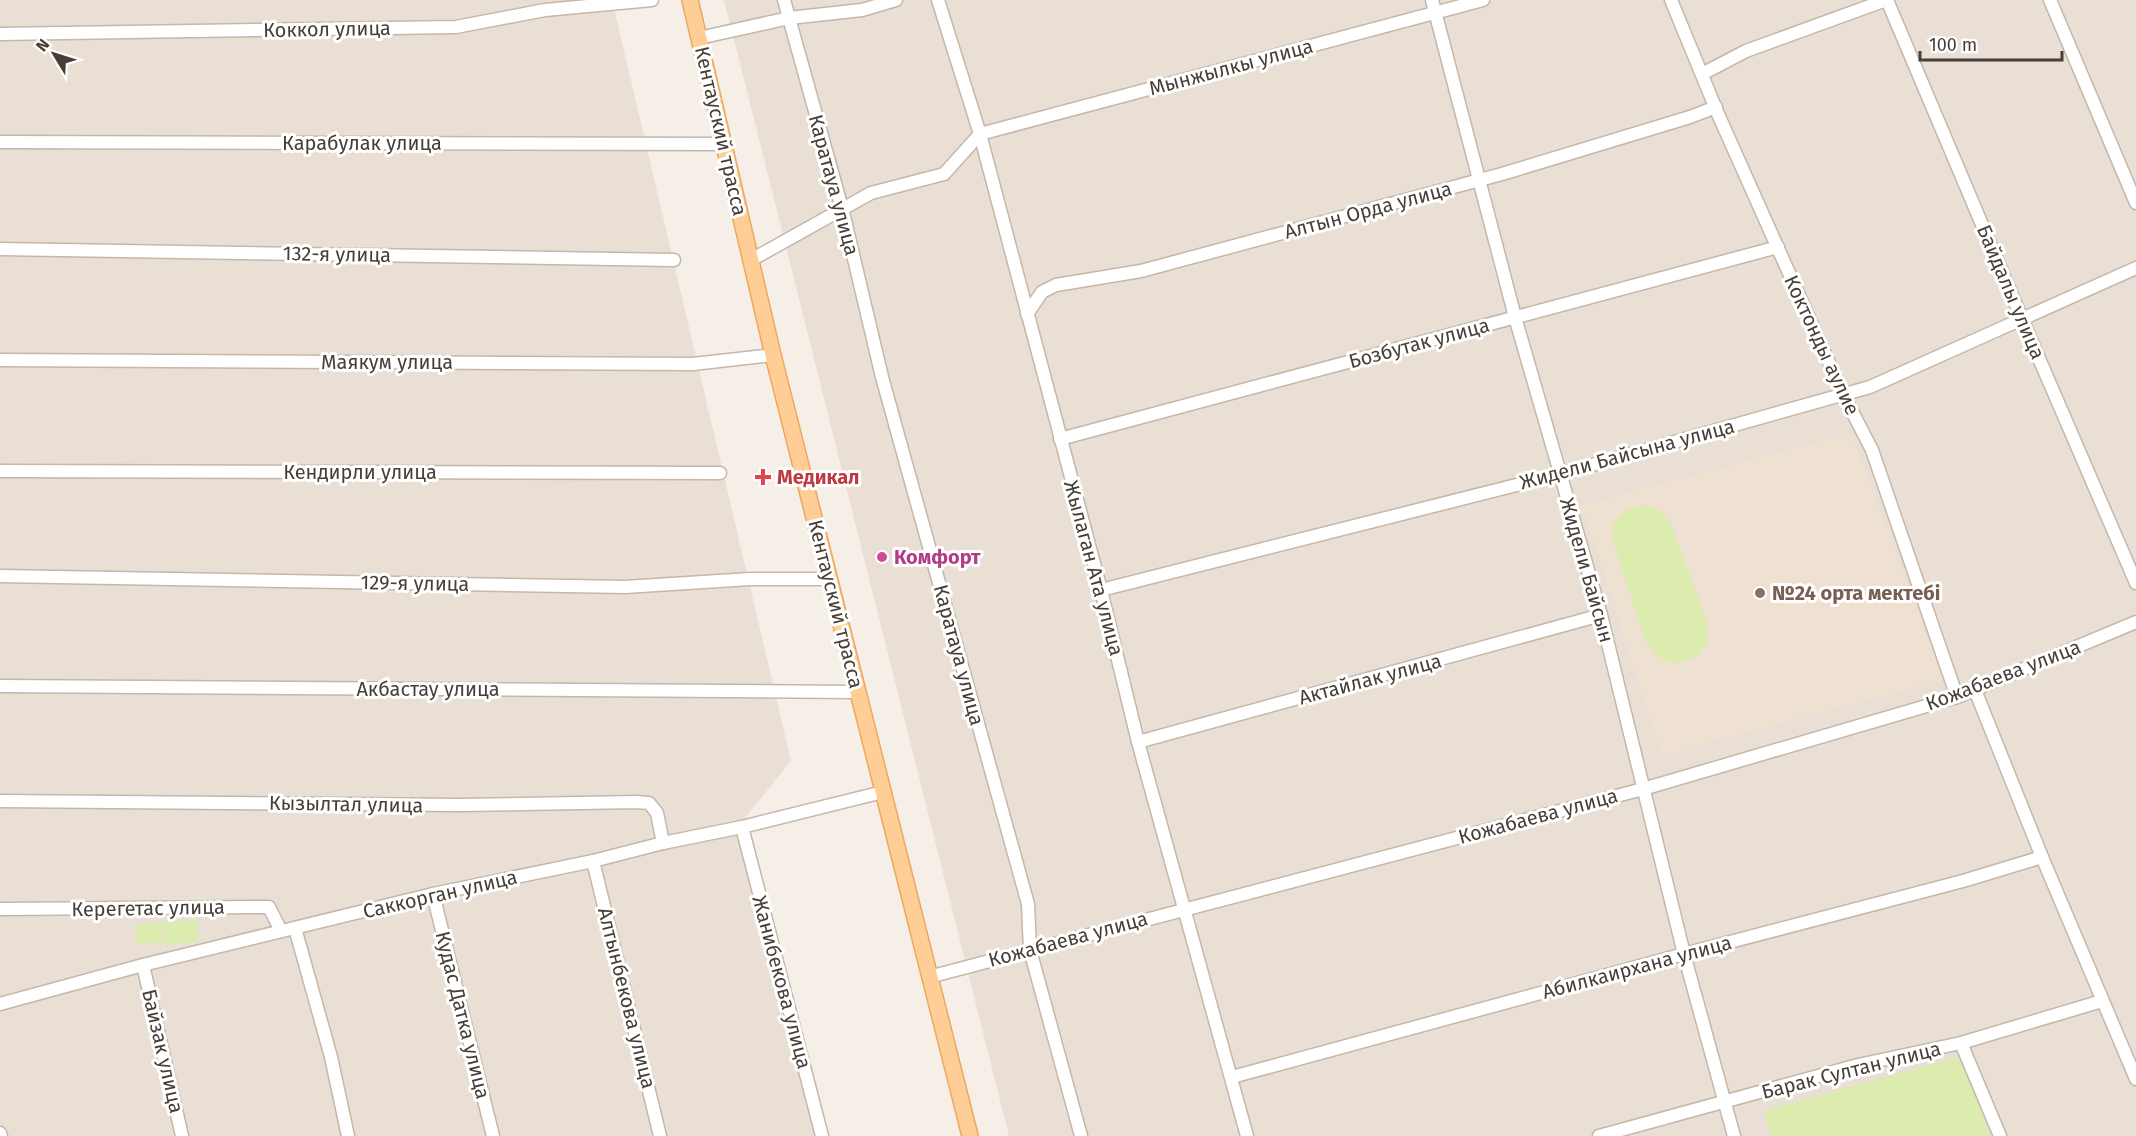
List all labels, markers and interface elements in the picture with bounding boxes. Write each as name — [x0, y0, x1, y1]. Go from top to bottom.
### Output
street label: Коккол улица — [263, 16, 391, 42]
north arrow — [24, 24, 84, 84]
scale bar — [1920, 24, 2062, 62]
street label: Мынжылкы улица — [1146, 34, 1316, 100]
text: 100 m — [1929, 34, 1977, 56]
text: N — [32, 35, 53, 55]
street label: Кентауский трасса — [690, 44, 752, 218]
street label: Каратауа улица — [804, 112, 864, 258]
street label: Карабулак улица — [282, 131, 442, 155]
street label: Алтын Орда улица — [1282, 176, 1454, 244]
street label: Байдалы улица — [1972, 221, 2050, 363]
street label: 132-я улица — [283, 241, 391, 267]
street label: Коктонды аулие — [1779, 271, 1865, 419]
street label: Бозбутак улица — [1346, 313, 1492, 373]
street label: Маякум улица — [321, 350, 453, 374]
street label: Жидели Байсына улица — [1517, 414, 1737, 494]
street label: Кендирли улица — [283, 460, 437, 484]
place label: Медикал — [777, 465, 860, 489]
marker: Медикал — [754, 468, 772, 486]
street label: Жылаган Ата улица — [1059, 478, 1129, 658]
street label: Жидели Байсын — [1555, 495, 1619, 645]
street label: Кентауский трасса — [803, 517, 869, 691]
place label: Комфорт — [894, 545, 981, 569]
marker: Комфорт — [875, 550, 889, 564]
street label: 129-я улица — [360, 570, 470, 596]
place label: №24 орта мектебі — [1772, 581, 1940, 605]
street label: Каратауа улица — [929, 582, 989, 728]
marker: №24 орта мектебі — [1753, 586, 1767, 600]
street label: Кожабаева улица — [1922, 634, 2084, 716]
street label: Актайлак улица — [1296, 648, 1444, 710]
street label: Акбастау улица — [356, 677, 500, 701]
street label: Кожабаева улица — [1456, 783, 1620, 849]
street label: Кызылтал улица — [269, 791, 423, 817]
street label: Саккорган улица — [361, 865, 519, 923]
street label: Жанибекова улица — [747, 893, 817, 1071]
street label: Керегетас улица — [71, 895, 225, 921]
street label: Алтынбекова улица — [593, 905, 661, 1091]
street label: Кожабаева улица — [986, 906, 1150, 972]
street label: Кудас Датка улица — [431, 929, 495, 1101]
street label: Абилкаирхана улица — [1540, 930, 1734, 1004]
street label: Байзак улица — [137, 987, 189, 1115]
street label: Барак Султан улица — [1759, 1036, 1943, 1104]

